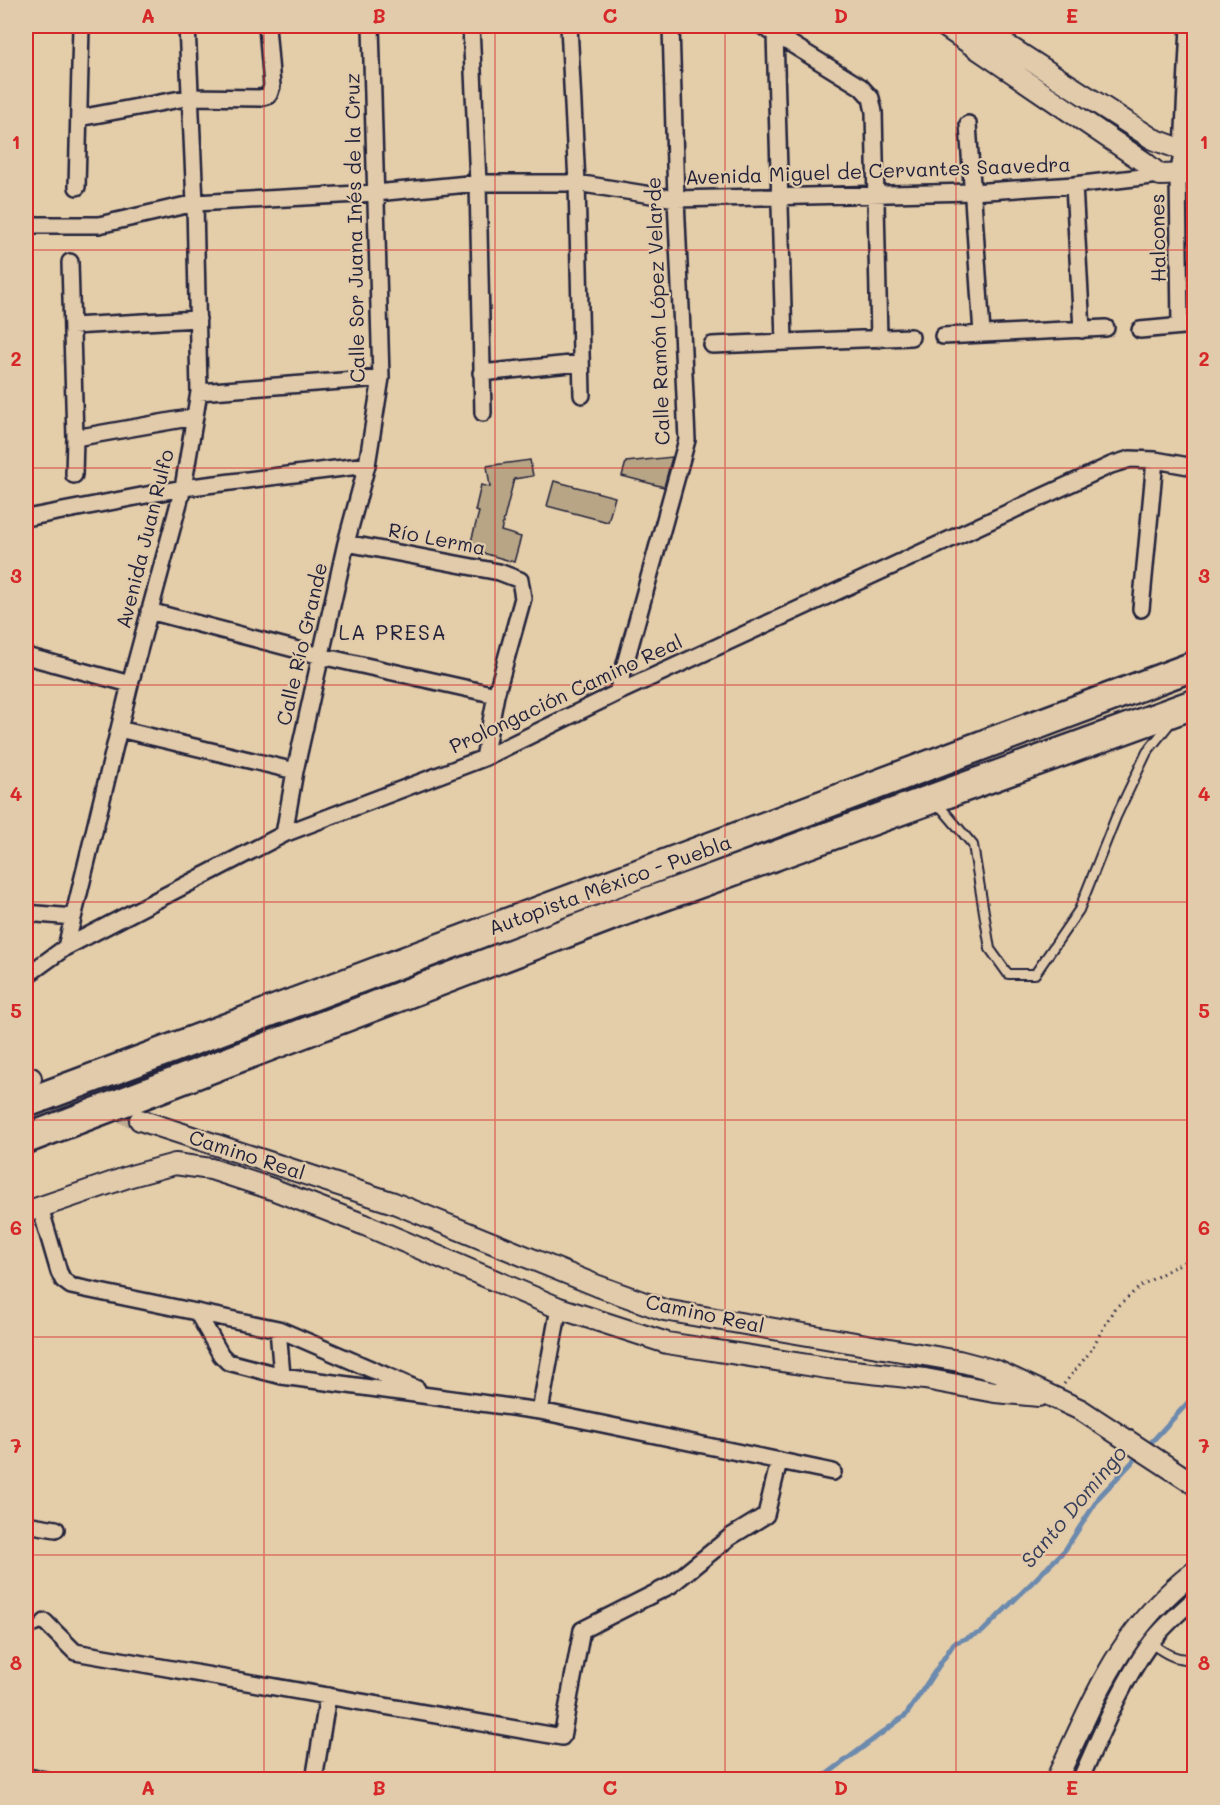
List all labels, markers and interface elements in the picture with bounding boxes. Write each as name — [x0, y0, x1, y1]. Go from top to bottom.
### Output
text: A — [141, 2, 155, 28]
text: B — [372, 2, 386, 28]
text: C — [603, 2, 618, 28]
text: D — [834, 2, 848, 28]
text: E — [1066, 2, 1078, 28]
street label: Calle Sor Juana Inés de la Cruz — [338, 73, 370, 383]
text: 1 — [12, 128, 20, 154]
text: 1 — [1200, 128, 1208, 154]
street label: Avenida Miguel de Cervantes Saavedra — [685, 150, 1071, 190]
street label: Calle Ramón López Velarde — [639, 176, 675, 446]
street label: Halcones — [1143, 194, 1171, 283]
text: 2 — [10, 345, 22, 371]
text: 2 — [1198, 345, 1210, 371]
street label: Avenida Juan Rulfo — [109, 446, 179, 631]
street label: Río Lerma — [386, 516, 488, 560]
street label: Calle Río Grande — [270, 560, 332, 728]
text: 3 — [10, 562, 22, 588]
text: 3 — [1198, 562, 1210, 588]
district label: LA PRESA — [339, 618, 447, 645]
street label: Prolongación Camino Real — [445, 628, 686, 759]
text: 4 — [10, 780, 23, 806]
text: 4 — [1198, 780, 1211, 806]
street label: Autopista México - Puebla — [485, 828, 735, 940]
text: 5 — [10, 997, 22, 1023]
text: 5 — [1198, 997, 1210, 1023]
street label: Camino Real — [186, 1123, 309, 1185]
text: 6 — [10, 1214, 22, 1240]
text: 6 — [1198, 1214, 1210, 1240]
street label: Camino Real — [643, 1288, 767, 1338]
text: 7 — [10, 1432, 22, 1458]
text: 7 — [1198, 1432, 1210, 1458]
water label: Santo Domingo — [1014, 1439, 1132, 1573]
text: 8 — [10, 1649, 22, 1675]
text: 8 — [1198, 1649, 1210, 1675]
text: A — [141, 1774, 155, 1800]
text: B — [372, 1774, 386, 1800]
text: C — [603, 1774, 618, 1800]
text: D — [834, 1774, 848, 1800]
text: E — [1066, 1774, 1078, 1800]

